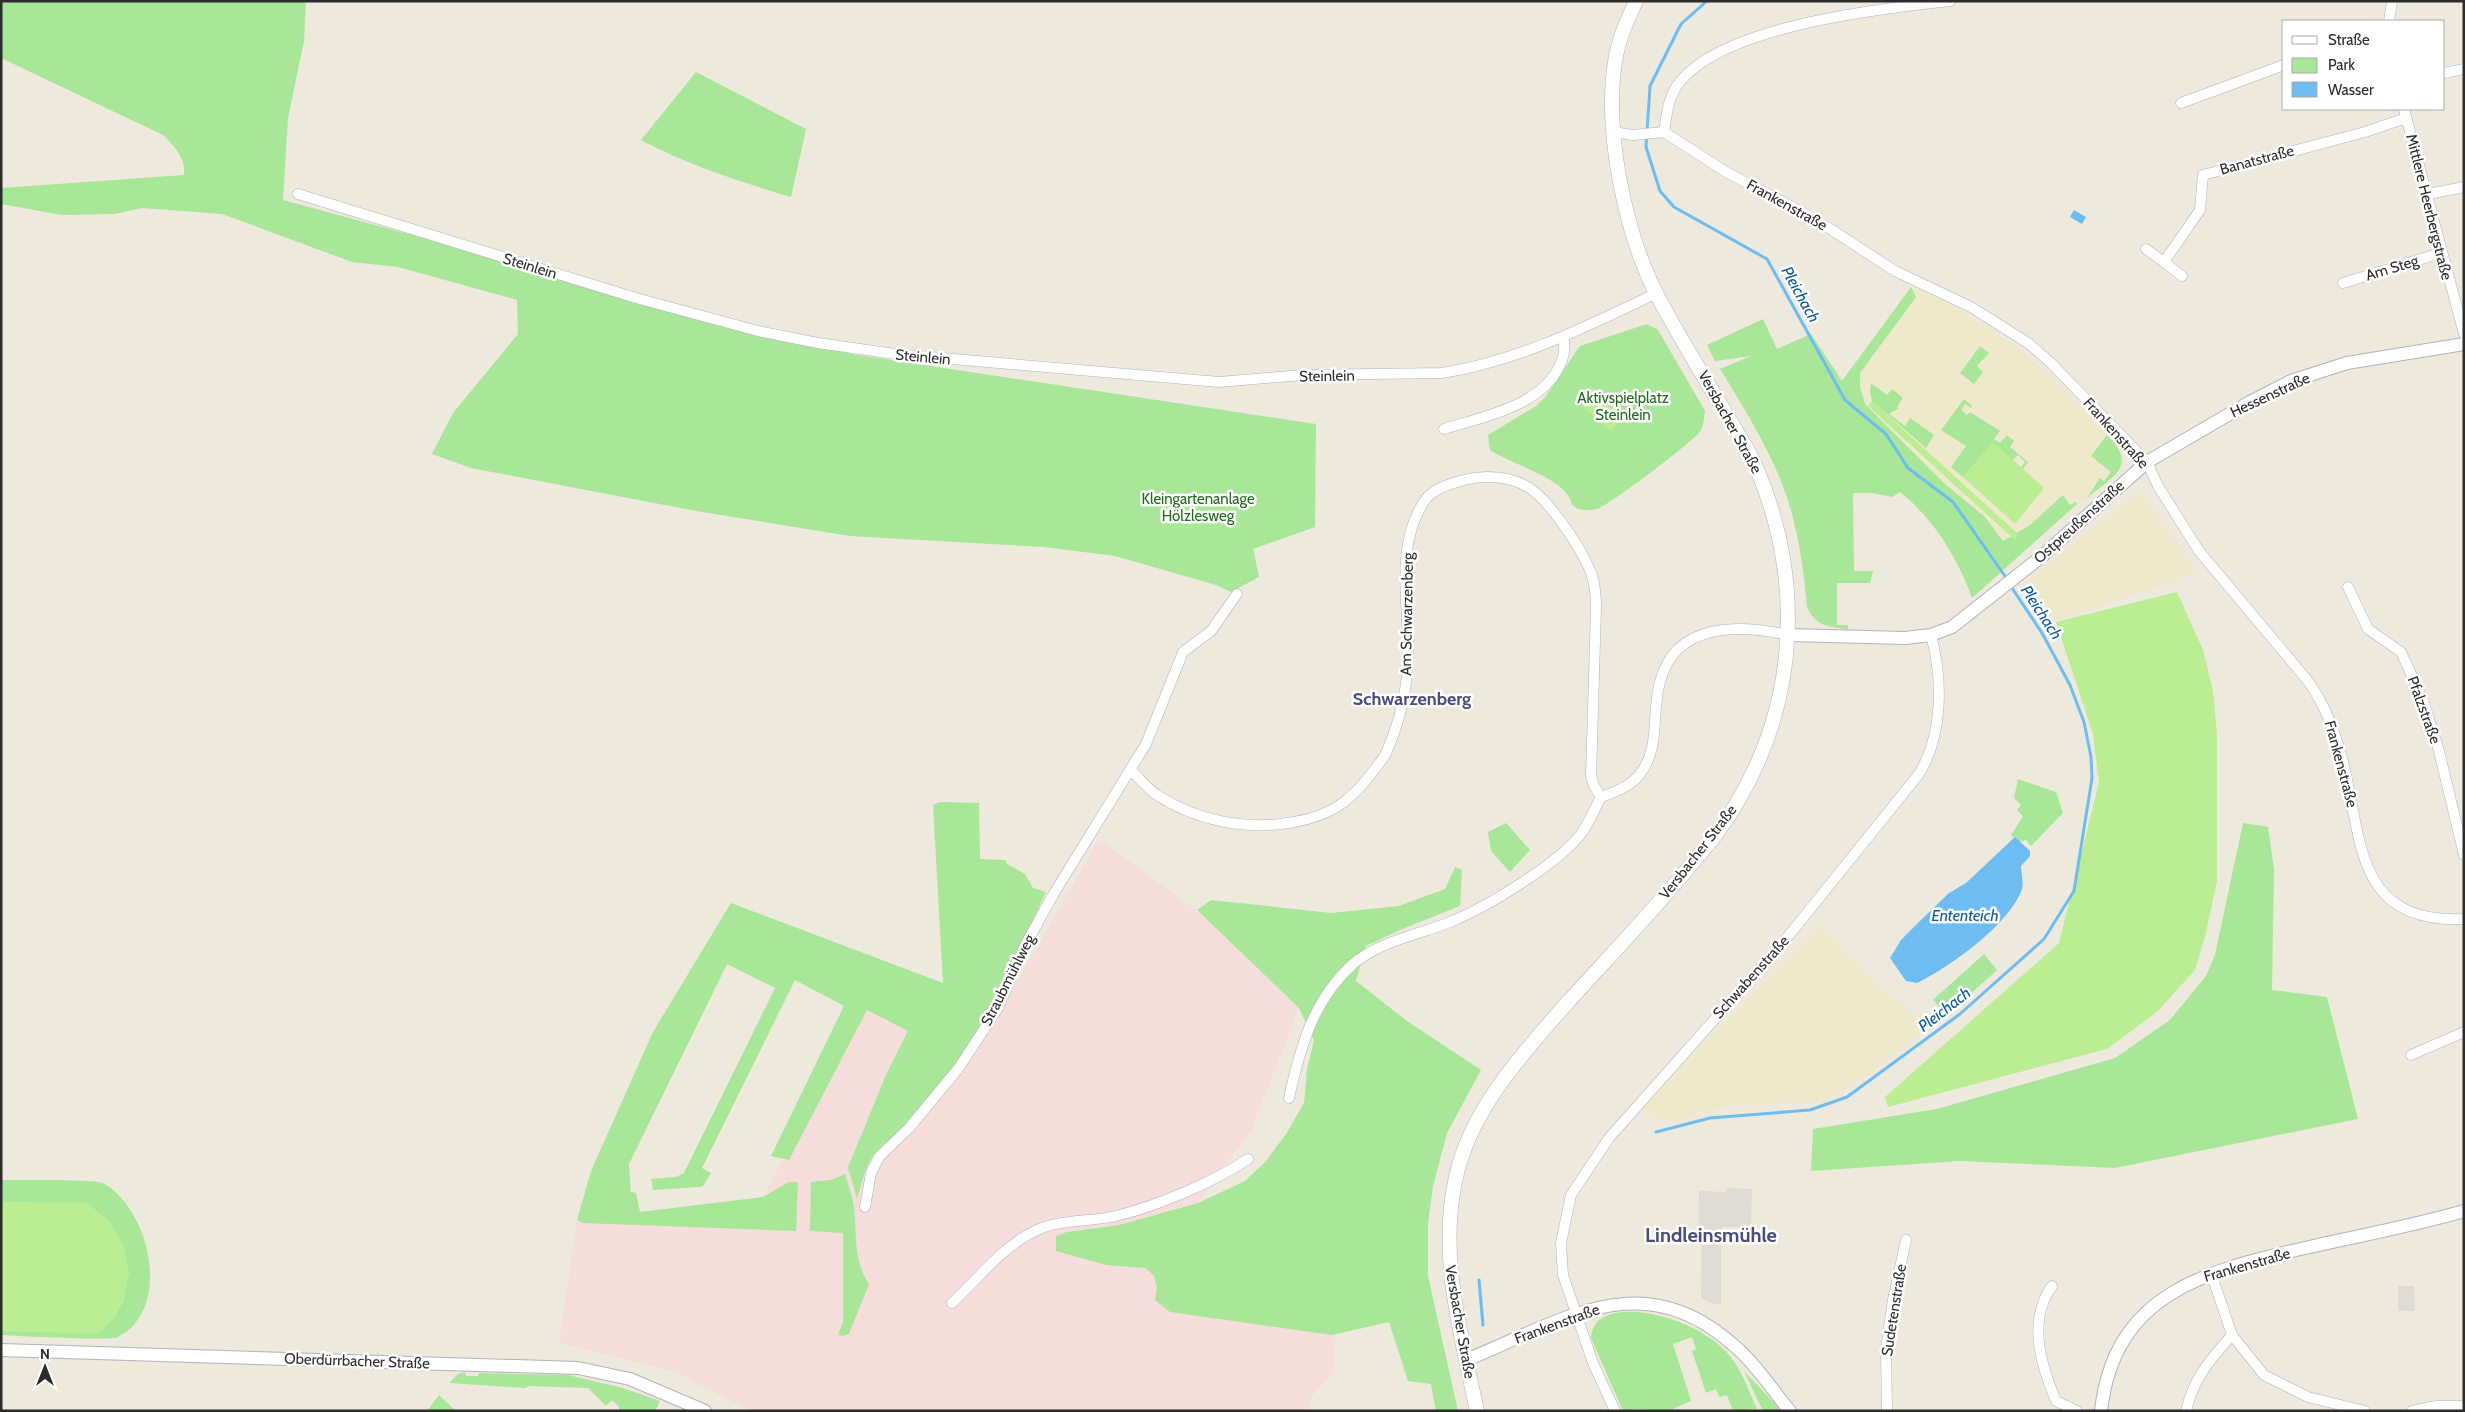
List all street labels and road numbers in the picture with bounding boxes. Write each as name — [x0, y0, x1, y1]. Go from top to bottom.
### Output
street label: Mittlere Heerbergstraße — [2402, 132, 2456, 282]
street label: Banatstraße — [2218, 141, 2296, 179]
street label: Frankenstraße — [1744, 176, 1831, 235]
street label: Steinlein — [501, 249, 559, 283]
street label: Am Steg — [2363, 251, 2421, 285]
street label: Steinlein — [895, 346, 951, 368]
street label: Steinlein — [1299, 367, 1355, 385]
street label: Versbacher Straße — [1694, 367, 1766, 477]
street label: Hessenstraße — [2227, 369, 2313, 421]
street label: Frankenstraße — [2079, 394, 2153, 472]
street label: Ostpreußenstraße — [2030, 477, 2128, 567]
street label: Am Schwarzenberg — [1397, 552, 1417, 676]
street label: Pfalzstraße — [2403, 674, 2445, 747]
street label: Frankenstraße — [2321, 719, 2361, 810]
street label: Versbacher Straße — [1656, 801, 1741, 903]
street label: Straubmühlweg — [977, 931, 1039, 1029]
street label: Schwabenstraße — [1709, 932, 1793, 1022]
street label: Frankenstraße — [2202, 1244, 2293, 1286]
street label: Sudetenstraße — [1878, 1262, 1910, 1357]
street label: Versbacher Straße — [1441, 1264, 1479, 1380]
street label: Frankenstraße — [1512, 1300, 1602, 1348]
street label: Oberdürrbacher Straße — [284, 1349, 430, 1373]

